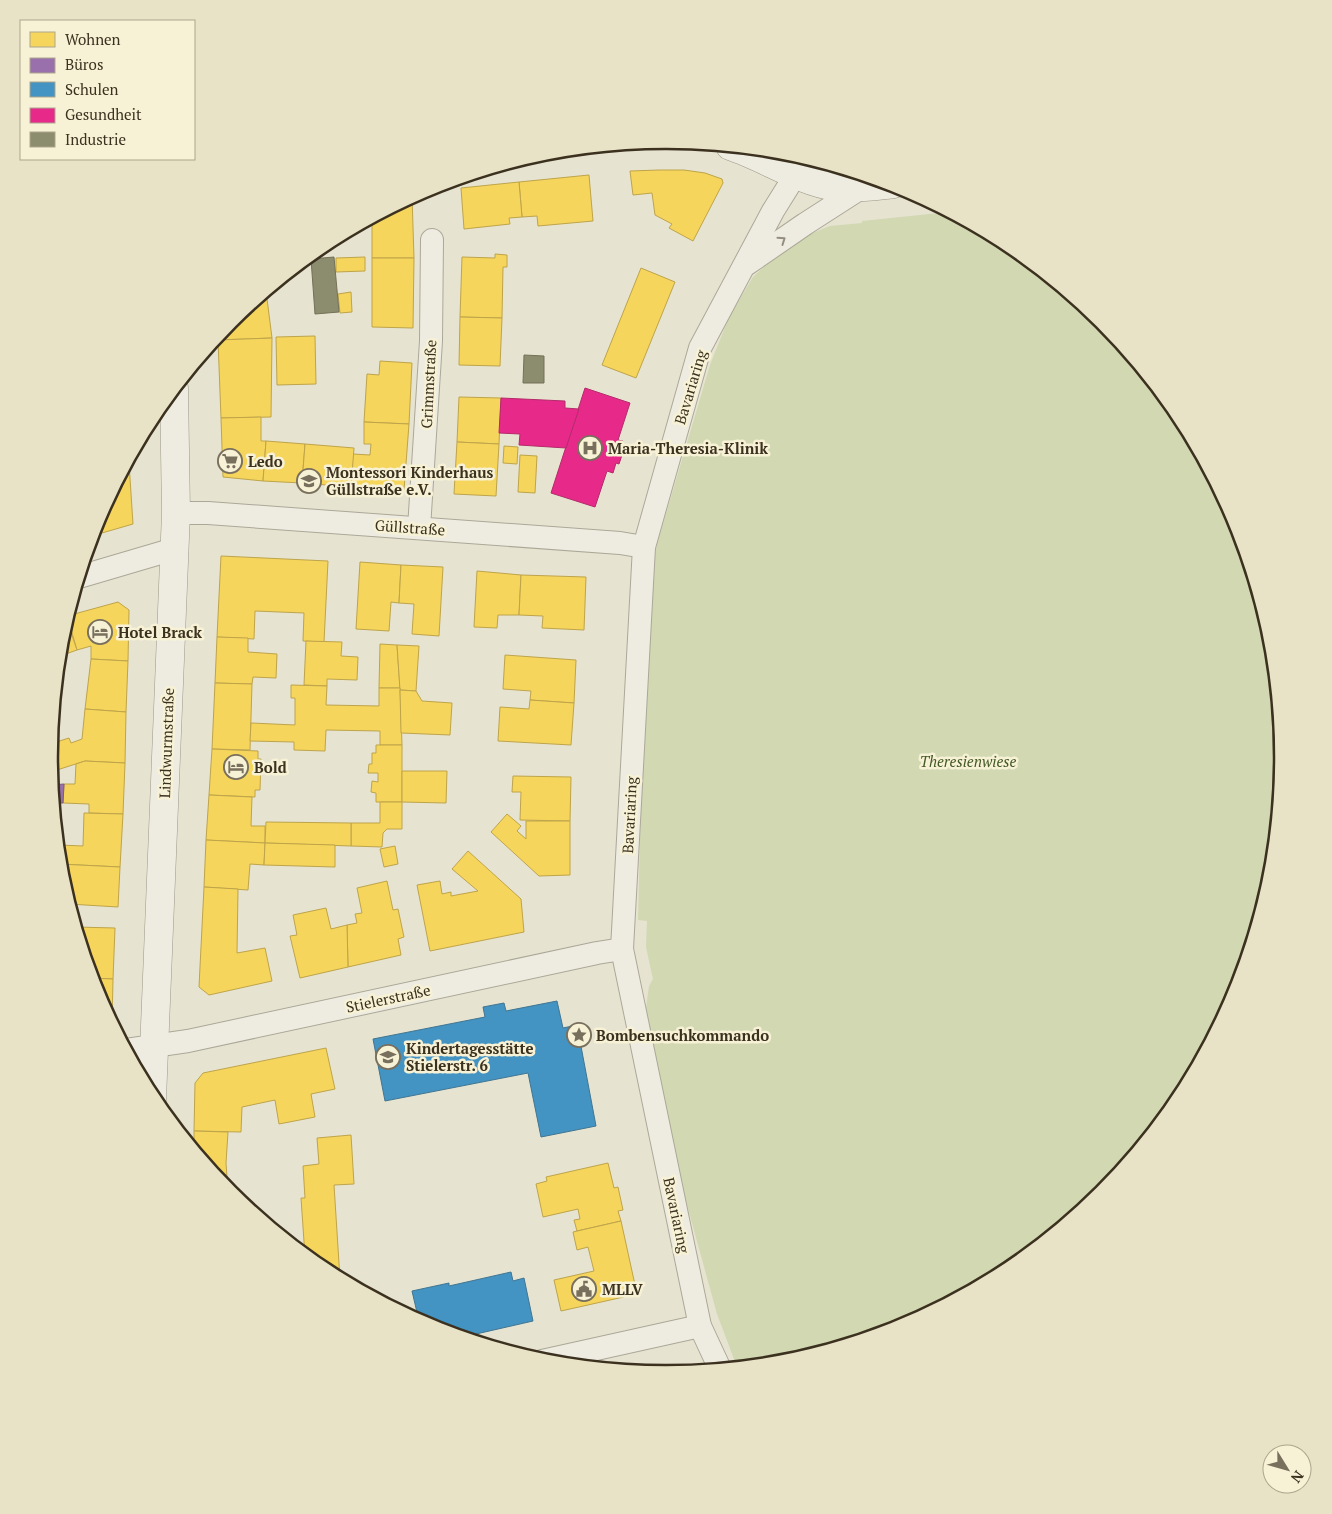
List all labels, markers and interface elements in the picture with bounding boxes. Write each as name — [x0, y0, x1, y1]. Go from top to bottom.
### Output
legend — [20, 20, 195, 160]
text: Wohnen — [65, 29, 121, 49]
text: Büros — [65, 54, 103, 74]
text: Schulen — [65, 79, 119, 99]
text: Gesundheit — [65, 104, 142, 124]
text: Industrie — [65, 129, 126, 149]
one-way arrow — [776, 237, 786, 246]
street label: Grimmstraße — [416, 339, 440, 429]
street label: Bavariaring — [669, 346, 711, 427]
hospital icon: Maria-Theresia-Klinik — [577, 435, 603, 461]
place label: Maria-Theresia-Klinik — [608, 438, 768, 458]
supermarket icon: Ledo — [217, 448, 243, 474]
place label: Ledo — [248, 451, 283, 471]
place label: Montessori Kinderhaus Güllstraße e.V. — [326, 462, 494, 499]
school or university icon: Montessori Kinderhaus Güllstraße e.V. — [296, 468, 322, 494]
street label: Güllstraße — [374, 515, 446, 539]
hotel icon: Hotel Brack — [87, 619, 113, 645]
place label: Hotel Brack — [118, 622, 202, 642]
street label: Lindwurmstraße — [154, 687, 178, 799]
park label: Theresienwiese — [920, 751, 1016, 771]
hotel icon: Bold — [223, 754, 249, 780]
place label: Bold — [254, 757, 287, 777]
street label: Bavariaring — [617, 775, 641, 854]
street label: Stielerstraße — [344, 979, 432, 1017]
place icon: Bombensuchkommando — [566, 1022, 592, 1048]
place label: Bombensuchkommando — [596, 1025, 769, 1045]
place label: Kindertagesstätte Stielerstr. 6 — [406, 1038, 533, 1075]
school or university icon: Kindertagesstätte Stielerstr. 6 — [375, 1044, 401, 1070]
street label: Bavariaring — [659, 1175, 695, 1256]
public building icon: MLLV — [571, 1276, 597, 1302]
place label: MLLV — [602, 1279, 644, 1299]
north arrow — [1262, 1444, 1312, 1494]
text: N — [1287, 1467, 1309, 1487]

